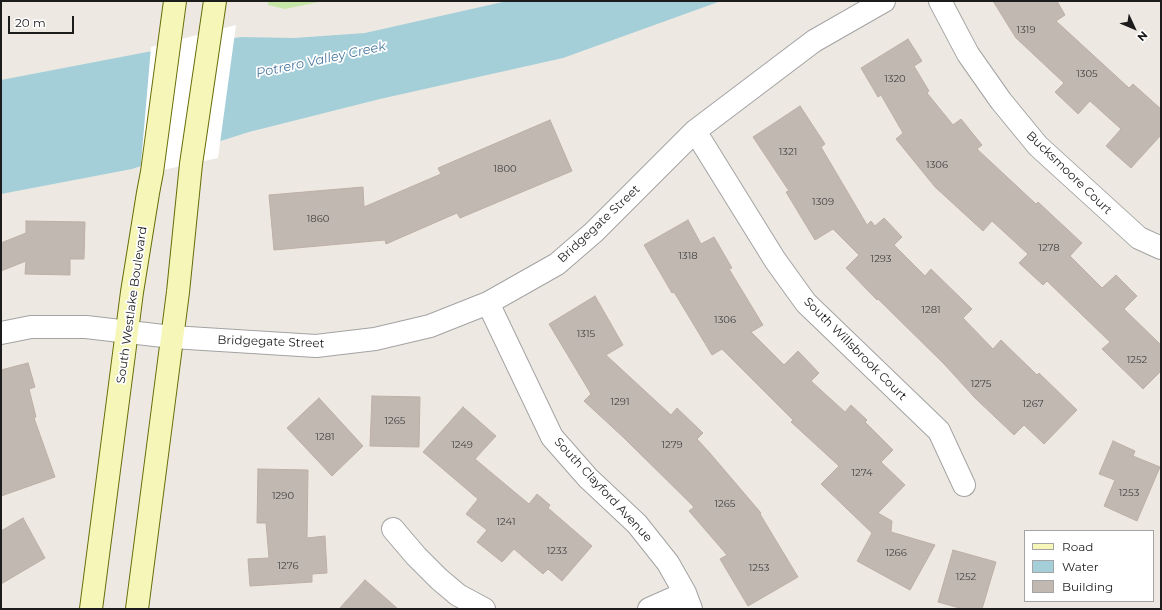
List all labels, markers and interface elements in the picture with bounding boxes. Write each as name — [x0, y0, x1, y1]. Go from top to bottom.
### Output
scale bar — [10, 8, 76, 34]
north arrow — [1114, 8, 1154, 48]
text: 20 m — [15, 15, 46, 30]
house number: 1319 — [1017, 24, 1035, 36]
text: N — [1135, 28, 1151, 44]
water label: Potrero Valley Creek — [255, 39, 387, 81]
house number: 1305 — [1076, 68, 1098, 80]
house number: 1320 — [884, 73, 906, 85]
street label: Bucksmoore Court — [1023, 129, 1115, 217]
house number: 1321 — [779, 146, 797, 158]
house number: 1306 — [926, 159, 948, 171]
house number: 1800 — [493, 163, 517, 175]
street label: Bridgegate Street — [555, 182, 643, 266]
house number: 1309 — [812, 196, 834, 208]
house number: 1860 — [307, 213, 329, 225]
street label: South Westlake Boulevard — [114, 226, 150, 384]
house number: 1278 — [1038, 242, 1060, 254]
house number: 1318 — [678, 250, 698, 262]
house number: 1293 — [871, 253, 891, 265]
street label: South Willsbrook Court — [801, 295, 909, 403]
house number: 1281 — [921, 304, 941, 316]
house number: 1306 — [714, 314, 736, 326]
house number: 1315 — [577, 328, 595, 340]
street label: Bridgegate Street — [217, 333, 325, 351]
house number: 1252 — [1127, 354, 1147, 366]
house number: 1275 — [971, 378, 991, 390]
house number: 1291 — [611, 396, 629, 408]
house number: 1267 — [1022, 398, 1044, 410]
house number: 1265 — [384, 415, 406, 427]
house number: 1281 — [315, 431, 335, 443]
street label: South Clayford Avenue — [551, 435, 655, 545]
house number: 1249 — [451, 439, 473, 451]
house number: 1279 — [661, 439, 683, 451]
house number: 1274 — [851, 467, 873, 479]
house number: 1253 — [1119, 487, 1139, 499]
house number: 1290 — [272, 490, 294, 502]
house number: 1265 — [714, 498, 736, 510]
house number: 1241 — [496, 516, 516, 528]
legend — [1024, 530, 1154, 602]
text: Road — [1062, 539, 1093, 554]
house number: 1233 — [547, 545, 567, 557]
house number: 1266 — [885, 547, 907, 559]
text: Water — [1062, 559, 1098, 574]
house number: 1276 — [277, 560, 299, 572]
house number: 1253 — [749, 562, 769, 574]
house number: 1252 — [956, 571, 976, 583]
text: Building — [1062, 579, 1113, 594]

